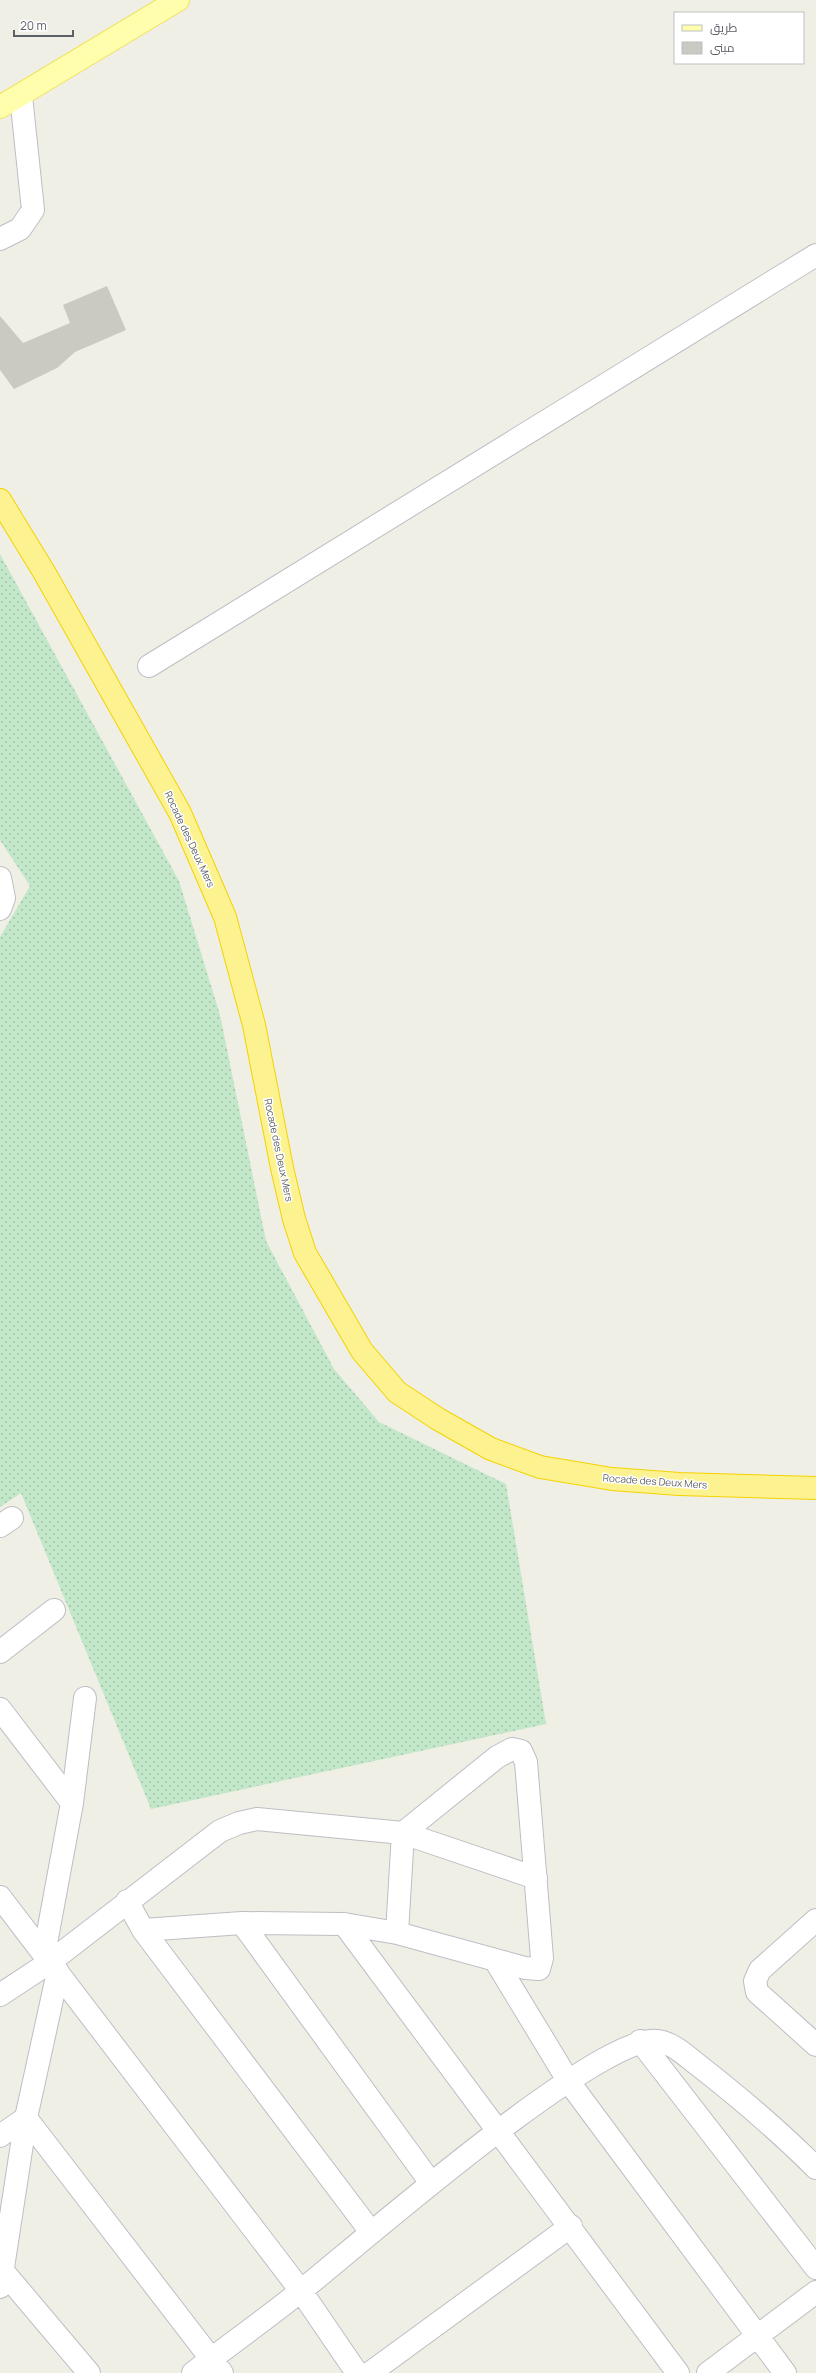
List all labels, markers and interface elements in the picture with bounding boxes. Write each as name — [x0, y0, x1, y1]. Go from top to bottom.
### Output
scale bar — [14, 12, 73, 38]
legend — [674, 12, 804, 64]
text: 20 m — [20, 17, 47, 34]
text: طريق — [710, 19, 738, 36]
text: مبنى — [710, 39, 735, 56]
street label: Rocade des Deux Mers — [162, 789, 218, 889]
street label: Rocade des Deux Mers — [261, 1097, 297, 1203]
street label: Rocade des Deux Mers — [602, 1470, 708, 1492]

